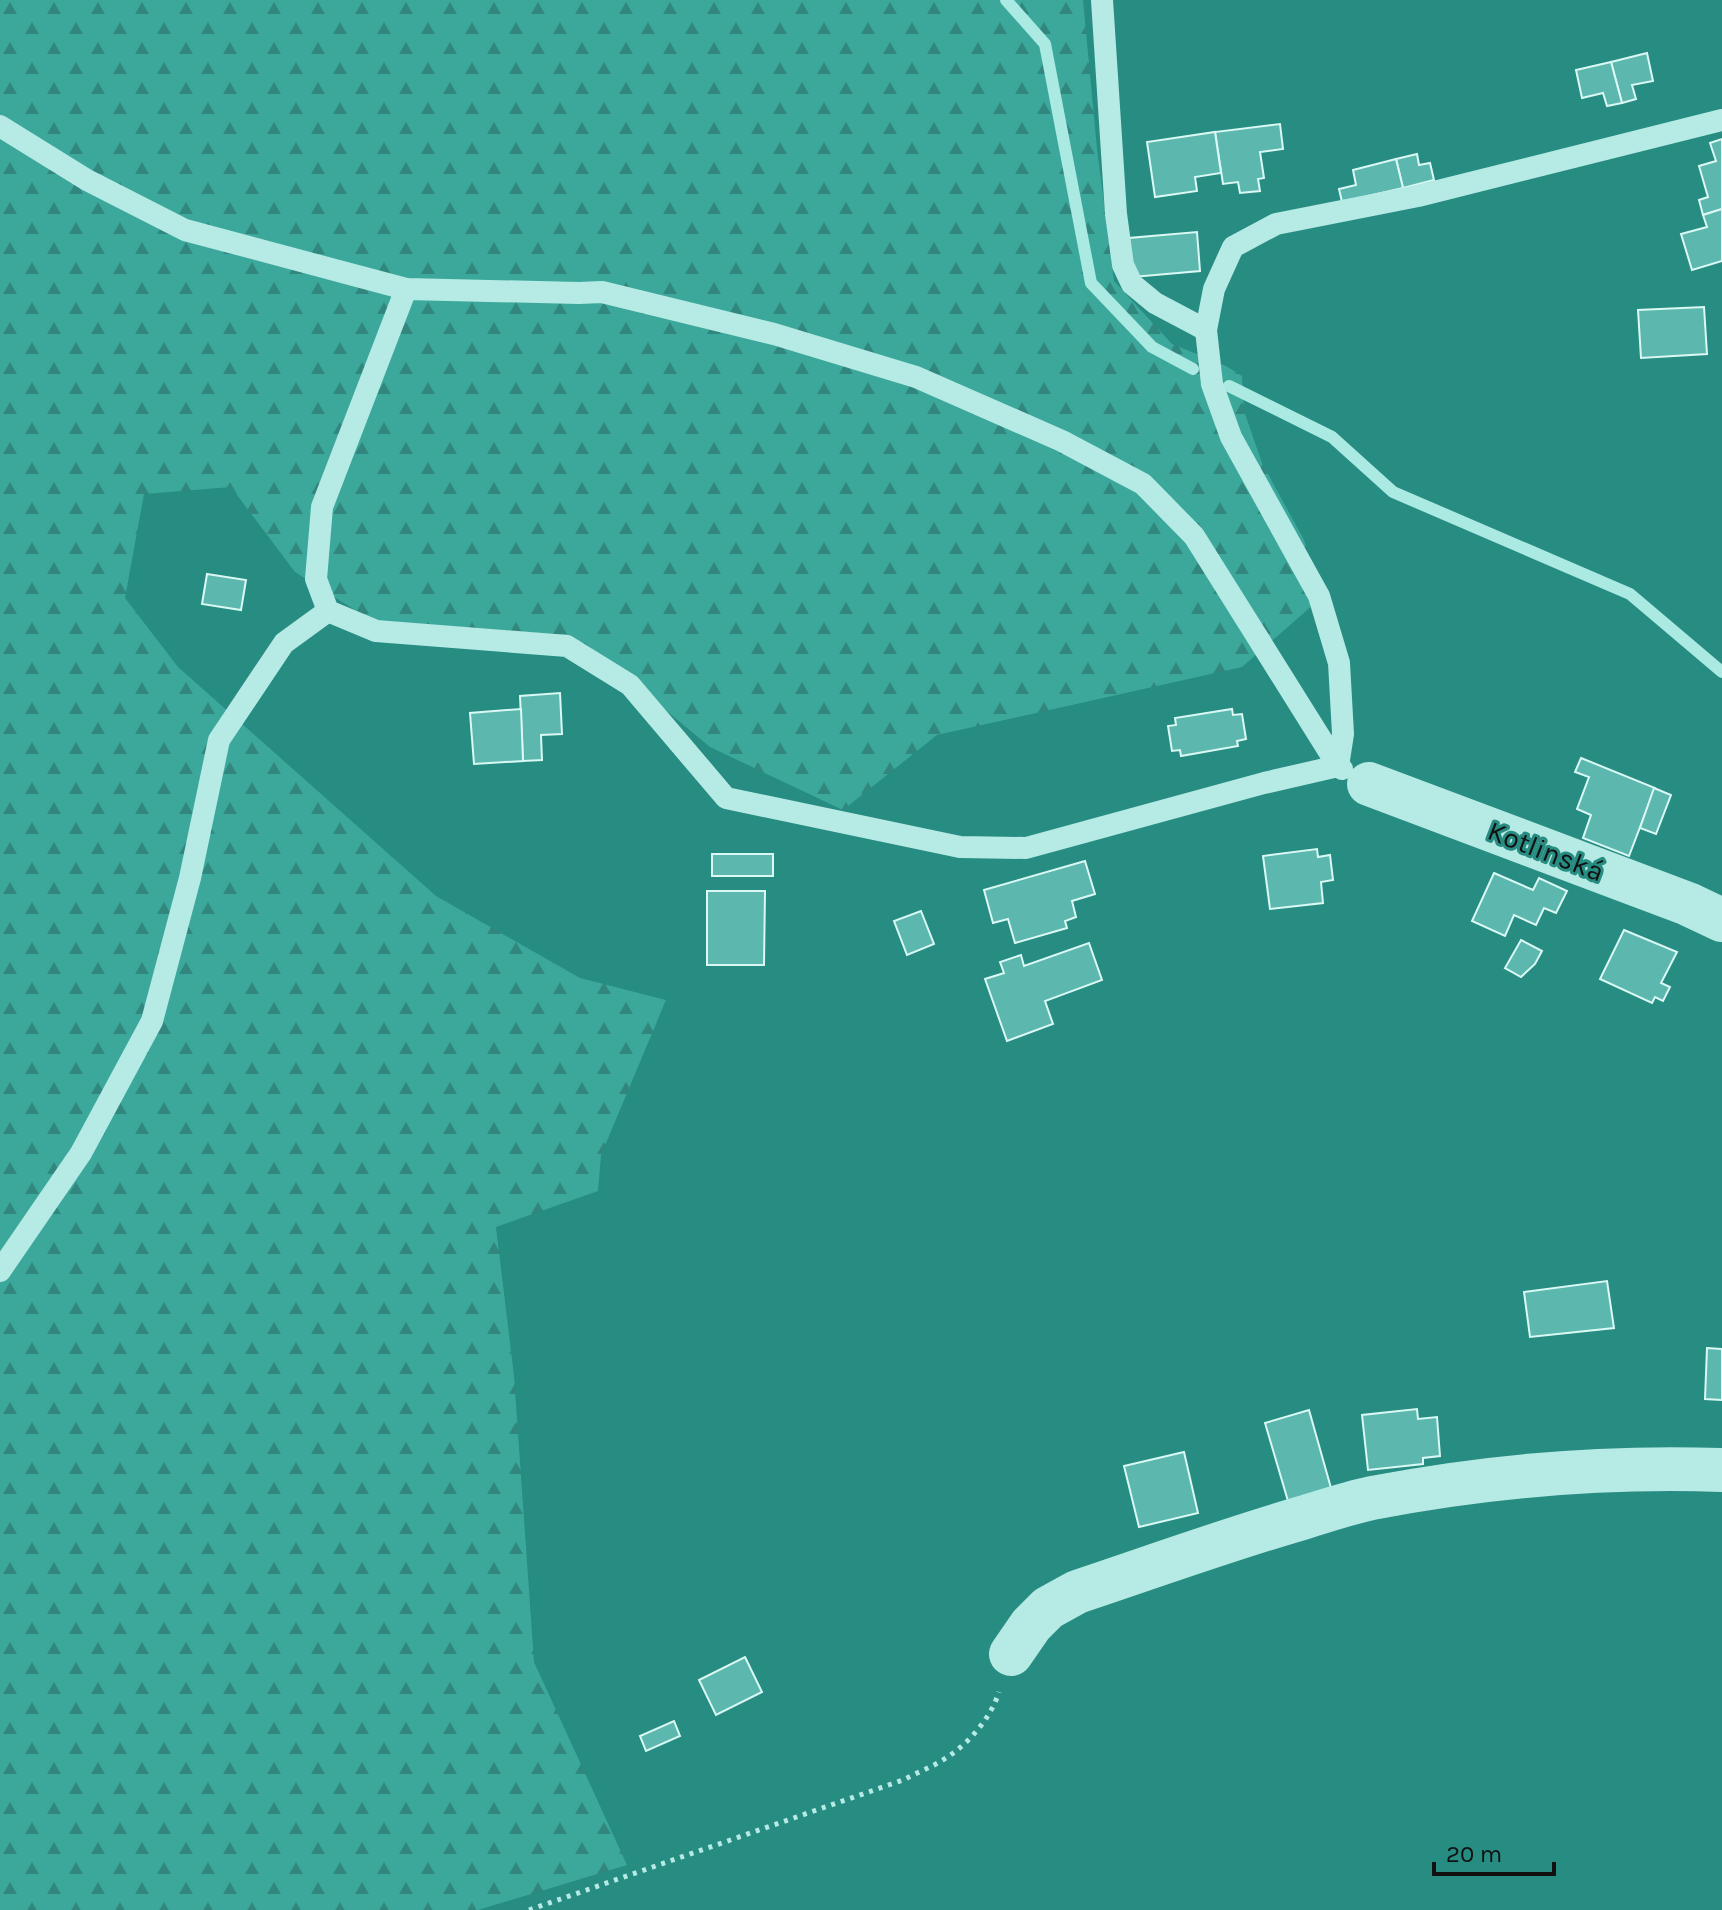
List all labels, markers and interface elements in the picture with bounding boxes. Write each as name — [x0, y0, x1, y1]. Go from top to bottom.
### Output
street label: Kotlinská — [1483, 814, 1609, 888]
scale bar — [1434, 1826, 1554, 1876]
text: 20 m — [1446, 1840, 1502, 1868]

